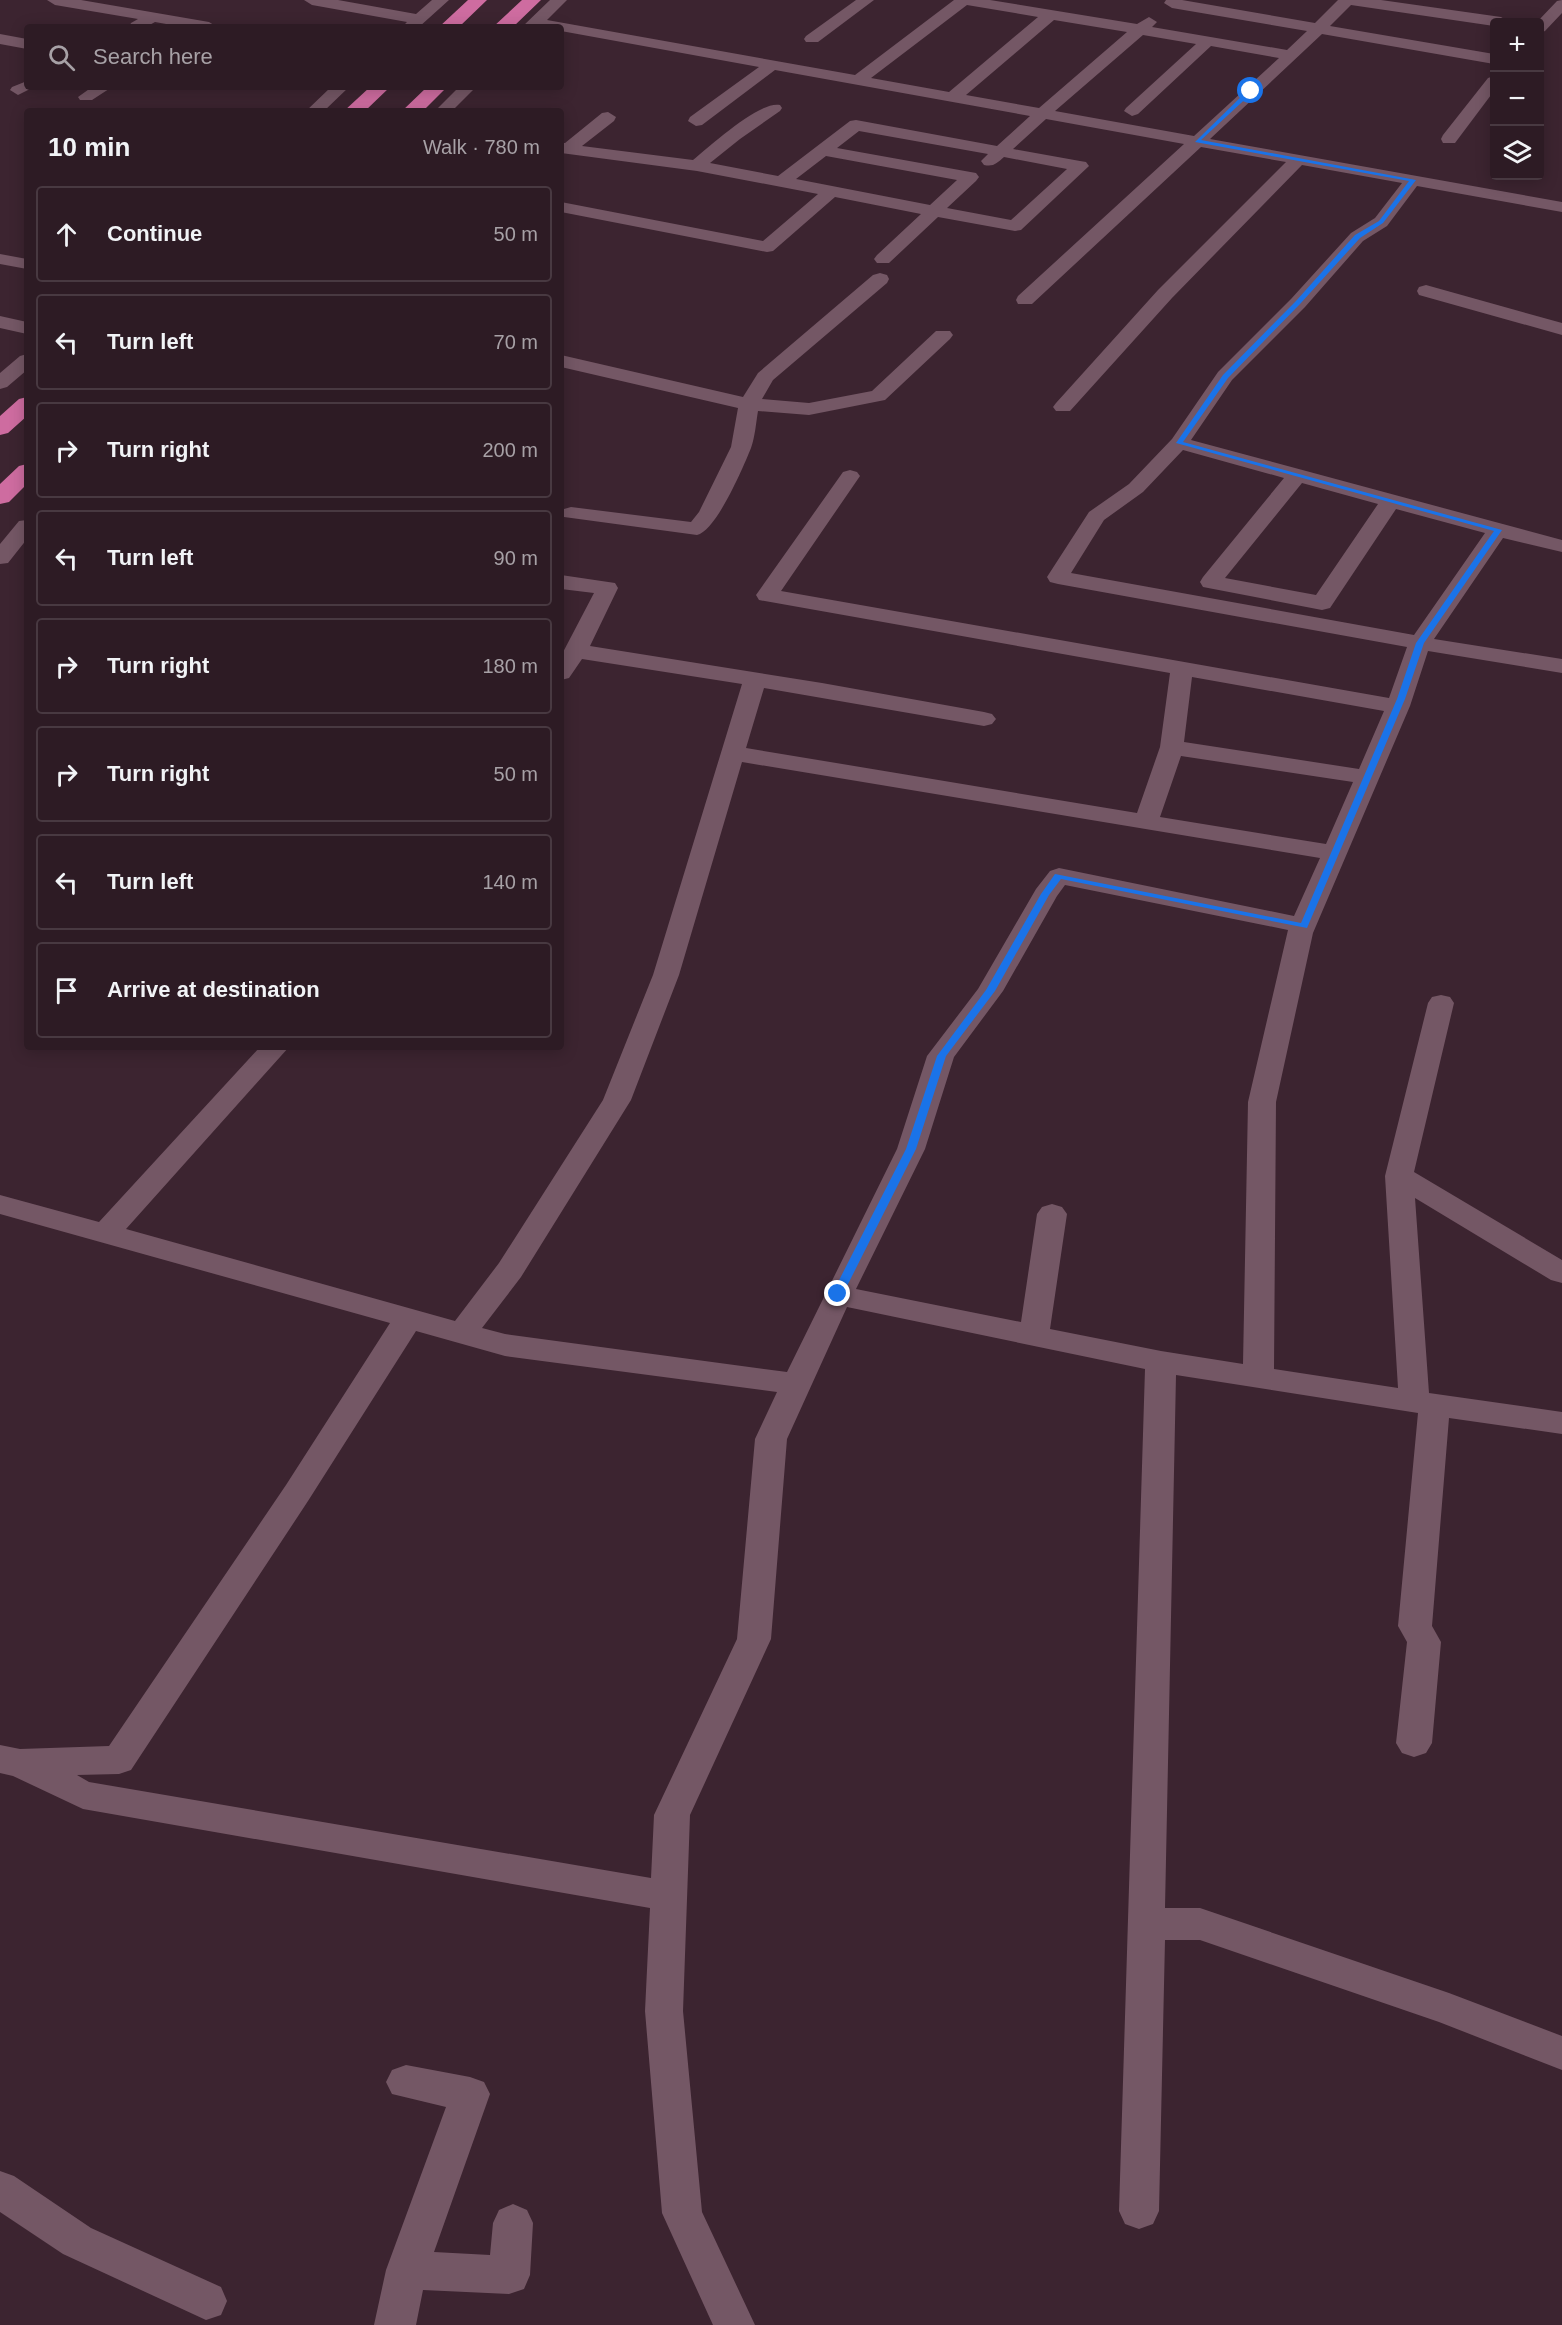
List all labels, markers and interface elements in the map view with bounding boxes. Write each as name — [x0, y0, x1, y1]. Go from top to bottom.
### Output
map controls — [1490, 18, 1544, 180]
button: + — [1490, 18, 1544, 72]
search box — [24, 24, 564, 90]
icon: search — [45, 41, 78, 74]
text: Search here — [93, 44, 213, 69]
button: − — [1490, 72, 1544, 126]
route start — [1237, 77, 1263, 103]
button: layers — [1490, 126, 1544, 180]
text: 10 min — [48, 132, 130, 162]
text: Walk · 780 m — [423, 136, 540, 158]
icon: ahead — [50, 218, 83, 251]
text: Continue — [107, 221, 202, 246]
text: 50 m — [494, 223, 538, 245]
icon: left — [50, 326, 83, 359]
text: Turn left — [107, 329, 193, 354]
text: 70 m — [494, 331, 538, 353]
icon: right — [50, 434, 83, 467]
text: Turn right — [107, 437, 209, 462]
text: 200 m — [482, 439, 538, 461]
icon: left — [50, 542, 83, 575]
text: Turn left — [107, 545, 193, 570]
text: 90 m — [494, 547, 538, 569]
icon: right — [50, 650, 83, 683]
text: Turn right — [107, 653, 209, 678]
text: 180 m — [482, 655, 538, 677]
icon: right — [50, 758, 83, 791]
text: Turn right — [107, 761, 209, 786]
text: 50 m — [494, 763, 538, 785]
icon: left — [50, 866, 83, 899]
text: Turn left — [107, 869, 193, 894]
text: 140 m — [482, 871, 538, 893]
icon: arrive — [50, 974, 83, 1007]
text: Arrive at destination — [107, 977, 320, 1002]
route end — [824, 1280, 850, 1306]

